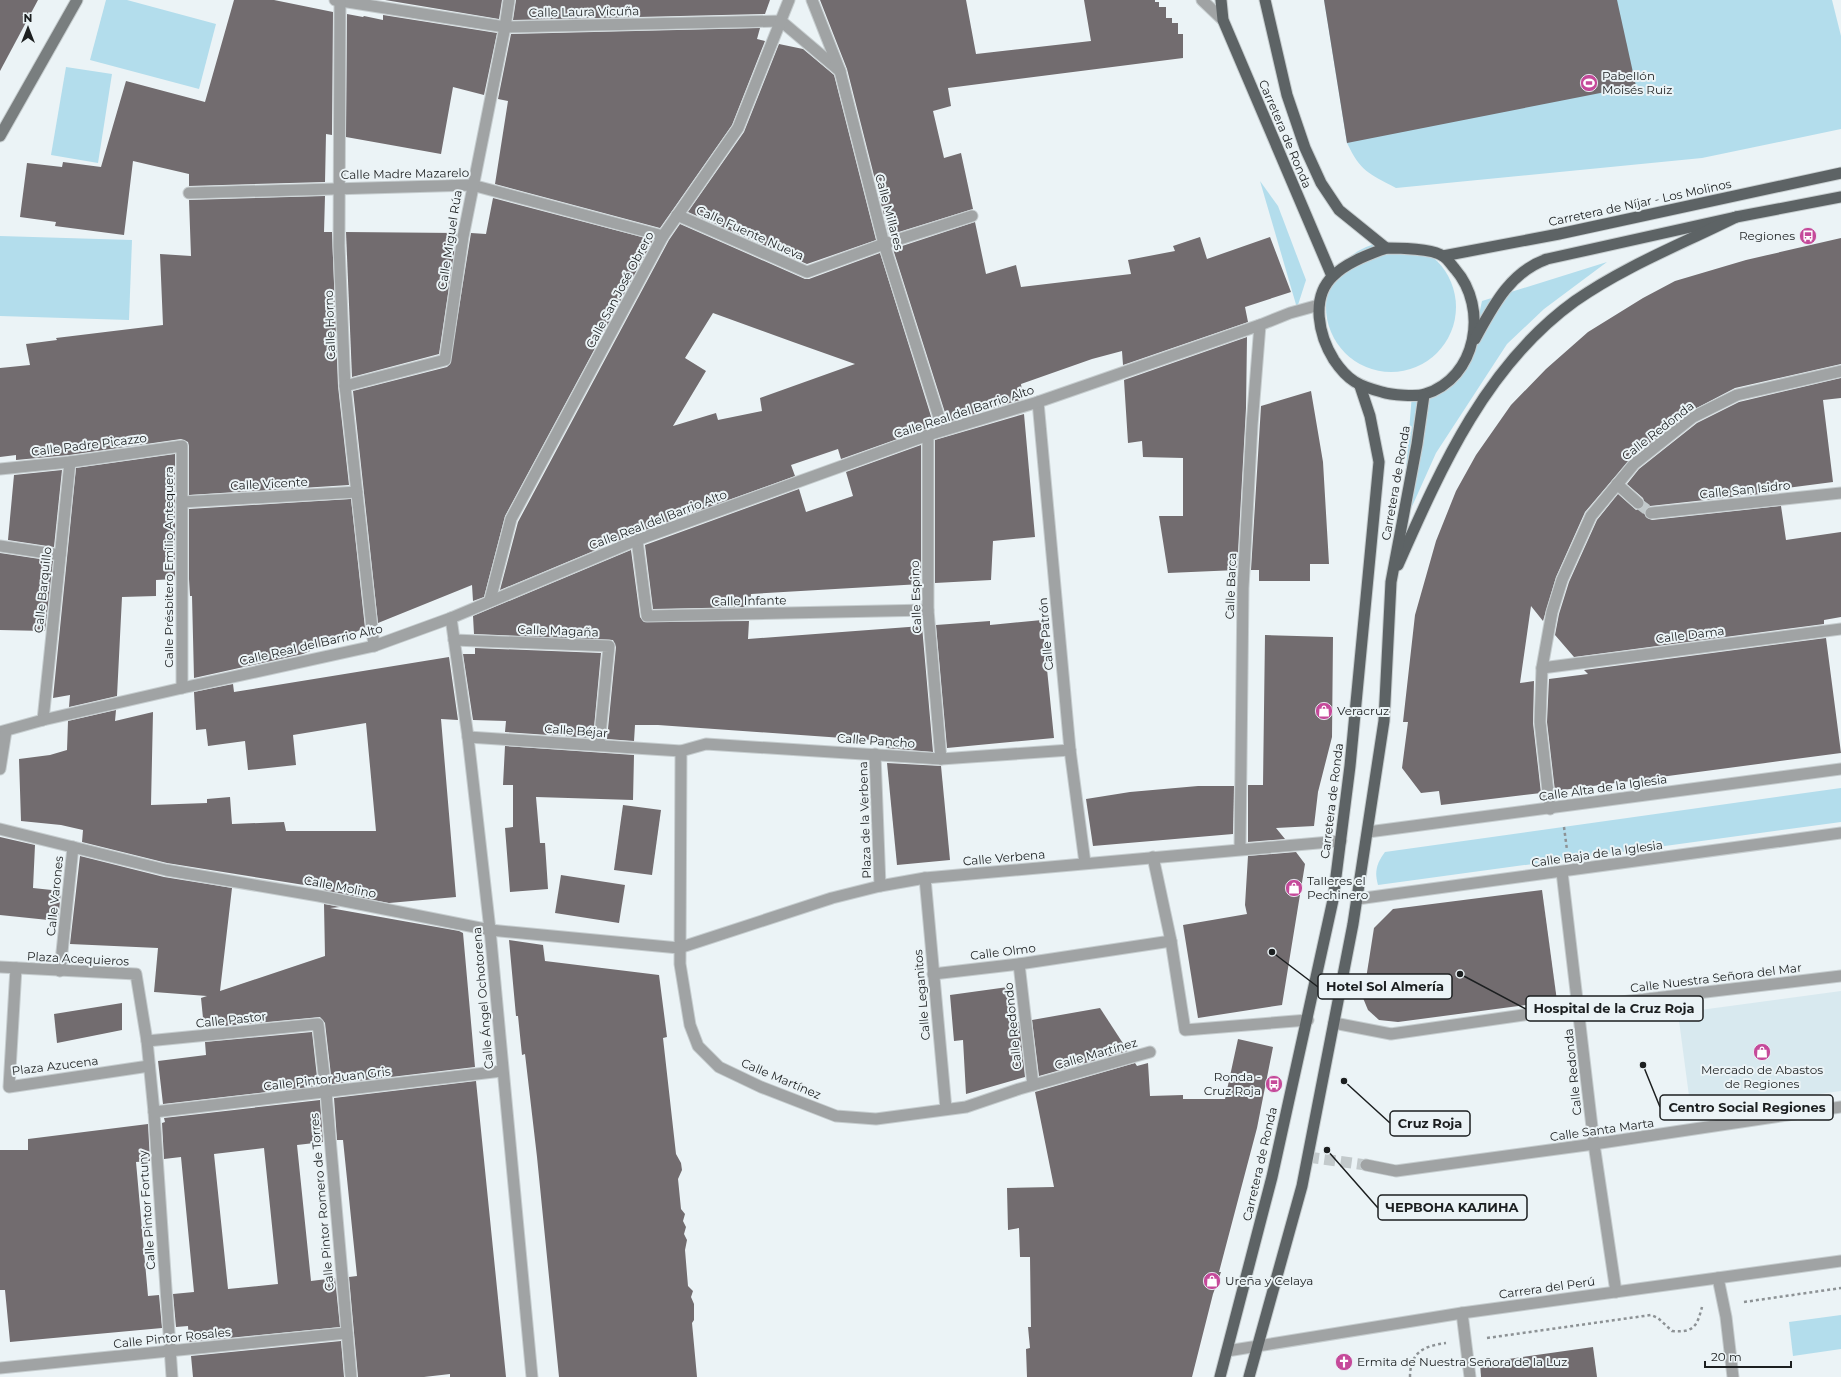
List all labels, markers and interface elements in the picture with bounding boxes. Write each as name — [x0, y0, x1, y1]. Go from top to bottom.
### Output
street label: Calle Laura Vicuña — [529, 3, 639, 20]
north arrow — [8, 8, 48, 48]
text: N — [24, 11, 32, 25]
place label: Pabellón Moisés Ruiz — [1602, 68, 1672, 97]
sports icon: Pabellón Moisés Ruiz — [1579, 73, 1599, 93]
street label: Carretera de Ronda — [1256, 77, 1315, 190]
street label: Calle Madre Mazarelo — [341, 165, 469, 182]
street label: Calle Millares — [872, 172, 907, 252]
street label: Carretera de Níjar - Los Molinos — [1547, 176, 1733, 229]
street label: Calle Miguel Rúa — [434, 189, 465, 291]
street label: Calle Fuente Nueva — [694, 202, 806, 263]
bus stop icon: Regiones — [1798, 226, 1818, 246]
place label: Regiones — [1739, 228, 1795, 243]
street label: Calle San José Obrero — [582, 229, 657, 351]
street label: Calle Horno — [321, 290, 338, 360]
street label: Calle Real del Barrio Alto — [892, 382, 1036, 441]
street label: Calle Redonda — [1619, 398, 1697, 463]
street label: Carretera de Ronda — [1378, 424, 1413, 542]
street label: Calle Padre Picazzo — [30, 430, 148, 459]
street label: Calle Présbitero Emilio Antequera — [161, 466, 176, 668]
street label: Calle Vicente — [230, 474, 308, 493]
street label: Calle San Isidro — [1699, 477, 1791, 502]
street label: Calle Real del Barrio Alto — [587, 486, 729, 553]
street label: Calle Barquillo — [31, 546, 54, 634]
street label: Calle Barca — [1222, 552, 1239, 620]
street label: Calle Espino — [907, 560, 924, 634]
street label: Calle Infante — [711, 592, 787, 609]
street label: Calle Patrón — [1035, 597, 1056, 671]
street label: Calle Real del Barrio Alto — [238, 621, 384, 668]
street label: Calle Magaña — [517, 622, 599, 639]
street label: Calle Dama — [1655, 623, 1725, 646]
shop icon: Veracruz — [1314, 701, 1334, 721]
place label: Veracruz — [1337, 703, 1389, 718]
street label: Calle Béjar — [544, 721, 609, 740]
street label: Calle Pancho — [836, 730, 916, 751]
street label: Carretera de Ronda — [1317, 742, 1346, 860]
street label: Plaza de la Verbena — [855, 761, 874, 879]
street label: Calle Alta de la Iglesia — [1538, 771, 1668, 804]
street label: Calle Baja de la Iglesia — [1530, 837, 1664, 870]
street label: Calle Verbena — [962, 846, 1046, 869]
street label: Calle Varones — [43, 855, 66, 937]
street label: Calle Molino — [303, 872, 378, 901]
place label: Talleres el Pechinero — [1307, 873, 1368, 902]
shop icon: Talleres el Pechinero — [1284, 878, 1304, 898]
street label: Calle Ángel Ochotorena — [469, 926, 496, 1070]
street label: Calle Olmo — [969, 940, 1037, 963]
street label: Plaza Acequieros — [26, 948, 130, 969]
street label: Calle Leganitos — [910, 949, 933, 1041]
street label: Calle Nuestra Señora del Mar — [1629, 960, 1803, 995]
callout: Hotel Sol Almería — [1318, 974, 1452, 999]
text: Hotel Sol Almería — [1326, 978, 1444, 994]
street label: Calle Redondo — [1000, 982, 1025, 1070]
callout: Hospital de la Cruz Roja — [1526, 996, 1703, 1021]
text: Hospital de la Cruz Roja — [1533, 1000, 1695, 1016]
street label: Calle Pastor — [195, 1008, 267, 1031]
street label: Calle Redonda — [1560, 1028, 1585, 1116]
street label: Calle Martínez — [1053, 1035, 1139, 1073]
shop icon: Mercado de Abastos de Regiones — [1752, 1042, 1772, 1062]
street label: Plaza Azucena — [11, 1053, 99, 1078]
street label: Calle Martínez — [739, 1055, 823, 1102]
place label: Mercado de Abastos de Regiones — [1701, 1062, 1823, 1091]
street label: Calle Pintor Juan Gris — [263, 1063, 391, 1094]
place label: Ronda - Cruz Roja — [1204, 1069, 1261, 1098]
bus stop icon: Ronda - Cruz Roja — [1264, 1074, 1284, 1094]
callout: Centro Social Regiones — [1660, 1095, 1833, 1120]
text: Centro Social Regiones — [1668, 1099, 1826, 1115]
street label: Carretera de Ronda — [1239, 1105, 1280, 1222]
callout: Cruz Roja — [1390, 1111, 1470, 1136]
street label: Calle Pintor Romero de Torres — [306, 1112, 337, 1292]
text: Cruz Roja — [1398, 1115, 1462, 1131]
street label: Calle Santa Marta — [1549, 1115, 1655, 1144]
street label: Calle Pintor Fortuny — [135, 1149, 158, 1270]
callout: ЧЕРВOHA KAЛИHA — [1378, 1195, 1527, 1220]
text: ЧЕРВOHA KAЛИHA — [1386, 1199, 1520, 1215]
shop icon: Ureña y Celaya — [1202, 1271, 1222, 1291]
place label: Ureña y Celaya — [1225, 1273, 1313, 1288]
street label: Carrera del Perú — [1498, 1273, 1596, 1302]
street label: Calle Pintor Rosales — [113, 1324, 231, 1351]
scale bar — [1705, 1343, 1791, 1369]
text: 20 m — [1711, 1349, 1742, 1364]
church icon: Ermita de Nuestra Señora de la Luz — [1334, 1352, 1354, 1372]
place label: Ermita de Nuestra Señora de la Luz — [1357, 1354, 1567, 1369]

